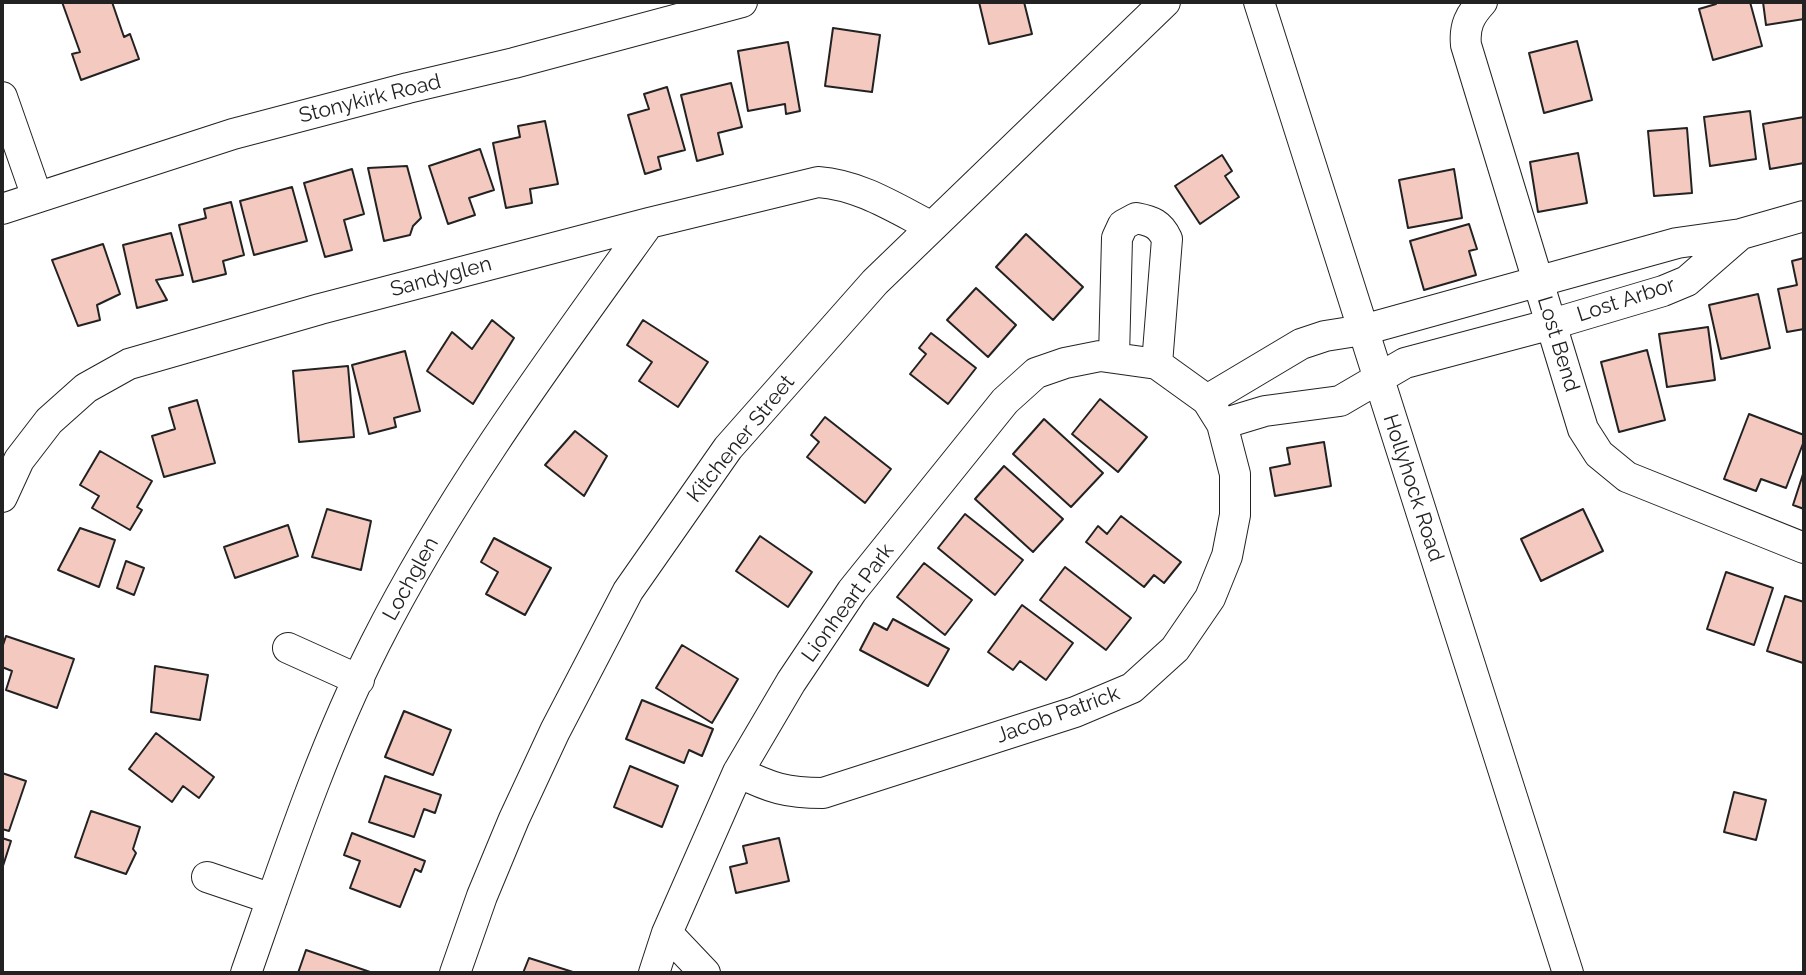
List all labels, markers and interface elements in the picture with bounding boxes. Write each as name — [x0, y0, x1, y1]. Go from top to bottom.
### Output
street label: Stonykirk Road — [296, 69, 444, 129]
street label: Sandyglen — [388, 251, 494, 303]
street label: Lost Arbor — [1574, 272, 1678, 328]
street label: Lost Bend — [1532, 293, 1584, 395]
street label: Kitchener Street — [682, 370, 800, 508]
street label: Hollyhock Road — [1377, 411, 1449, 565]
street label: Lochglen — [378, 533, 444, 625]
street label: Lionheart Park — [797, 539, 899, 667]
street label: Jacob Patrick — [993, 681, 1123, 749]

